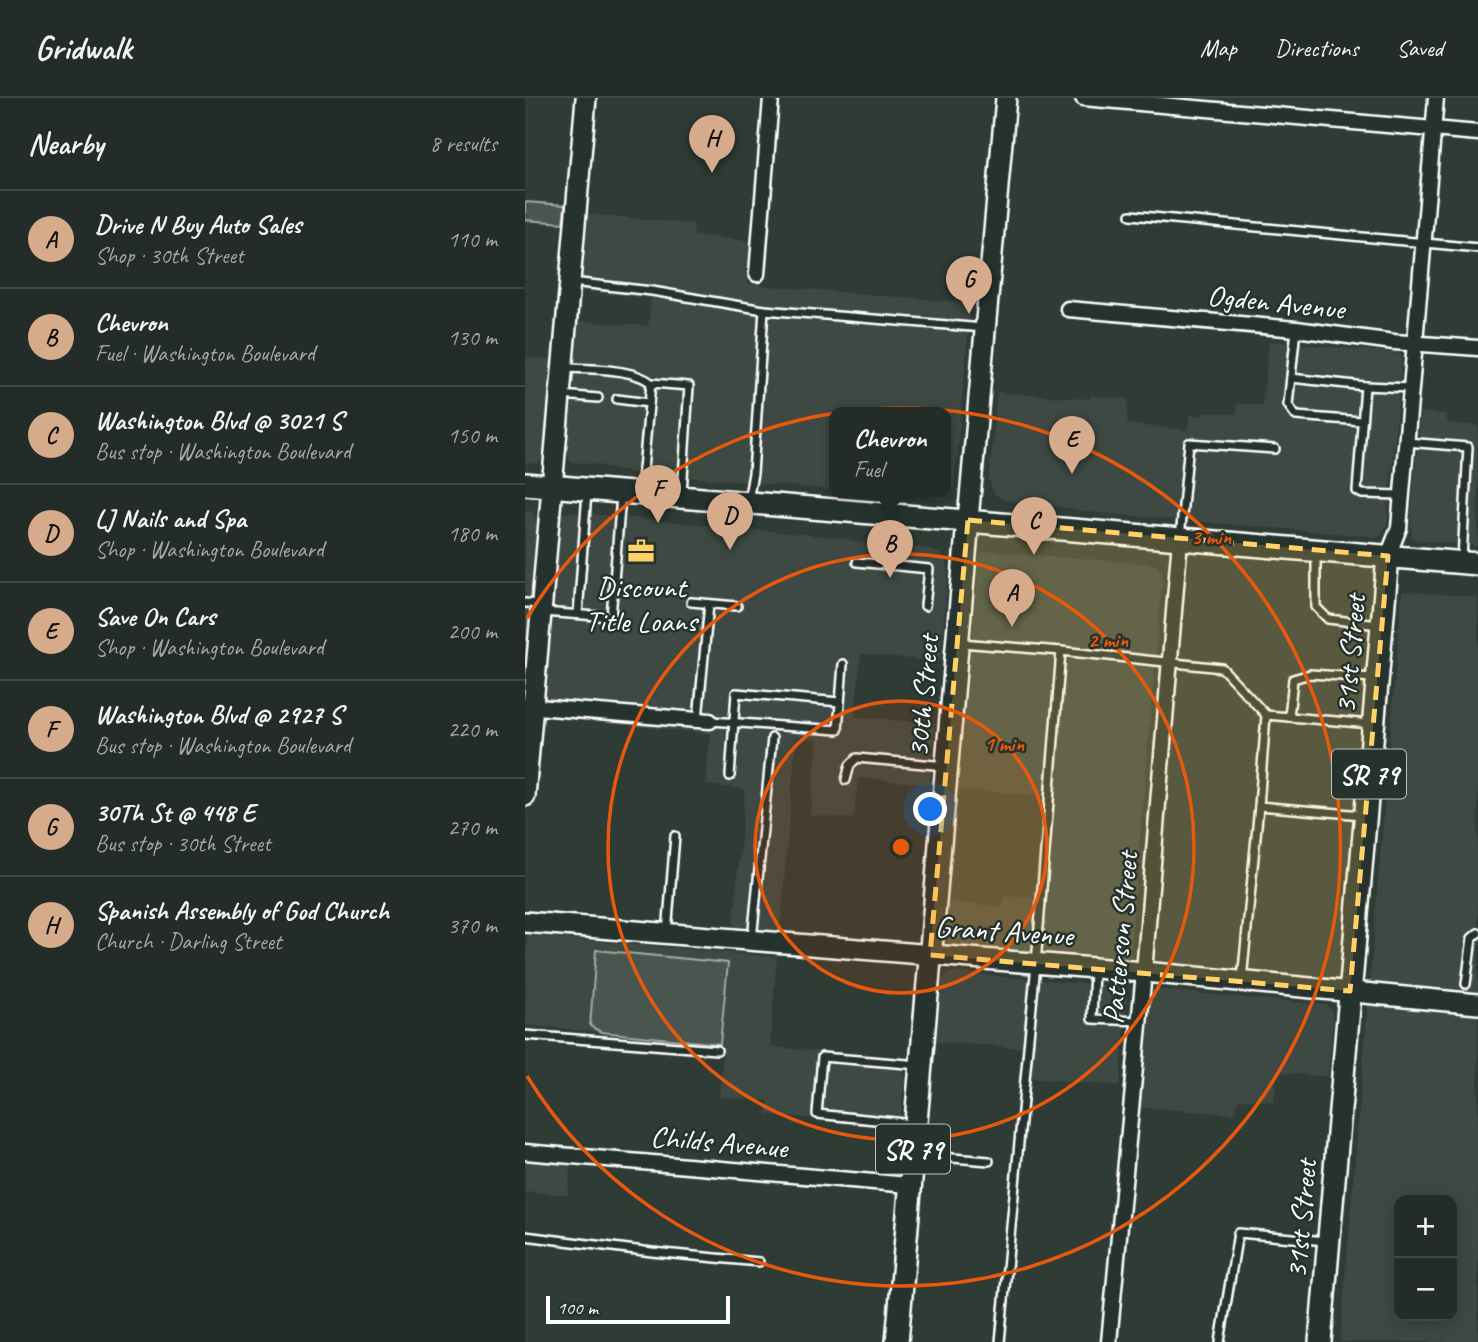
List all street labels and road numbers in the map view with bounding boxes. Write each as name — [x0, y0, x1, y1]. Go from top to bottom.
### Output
street label: Ogden Avenue — [1206, 276, 1349, 328]
street label: 31st Street — [1326, 590, 1374, 715]
street label: 30th Street — [899, 630, 948, 759]
road number: SR 79 — [1332, 750, 1406, 798]
street label: Patterson Street — [1094, 847, 1147, 1026]
street label: Grant Avenue — [934, 907, 1076, 955]
street label: Childs Avenue — [649, 1117, 791, 1167]
road number: SR 79 — [876, 1124, 950, 1174]
street label: 31st Street — [1277, 1155, 1325, 1280]

